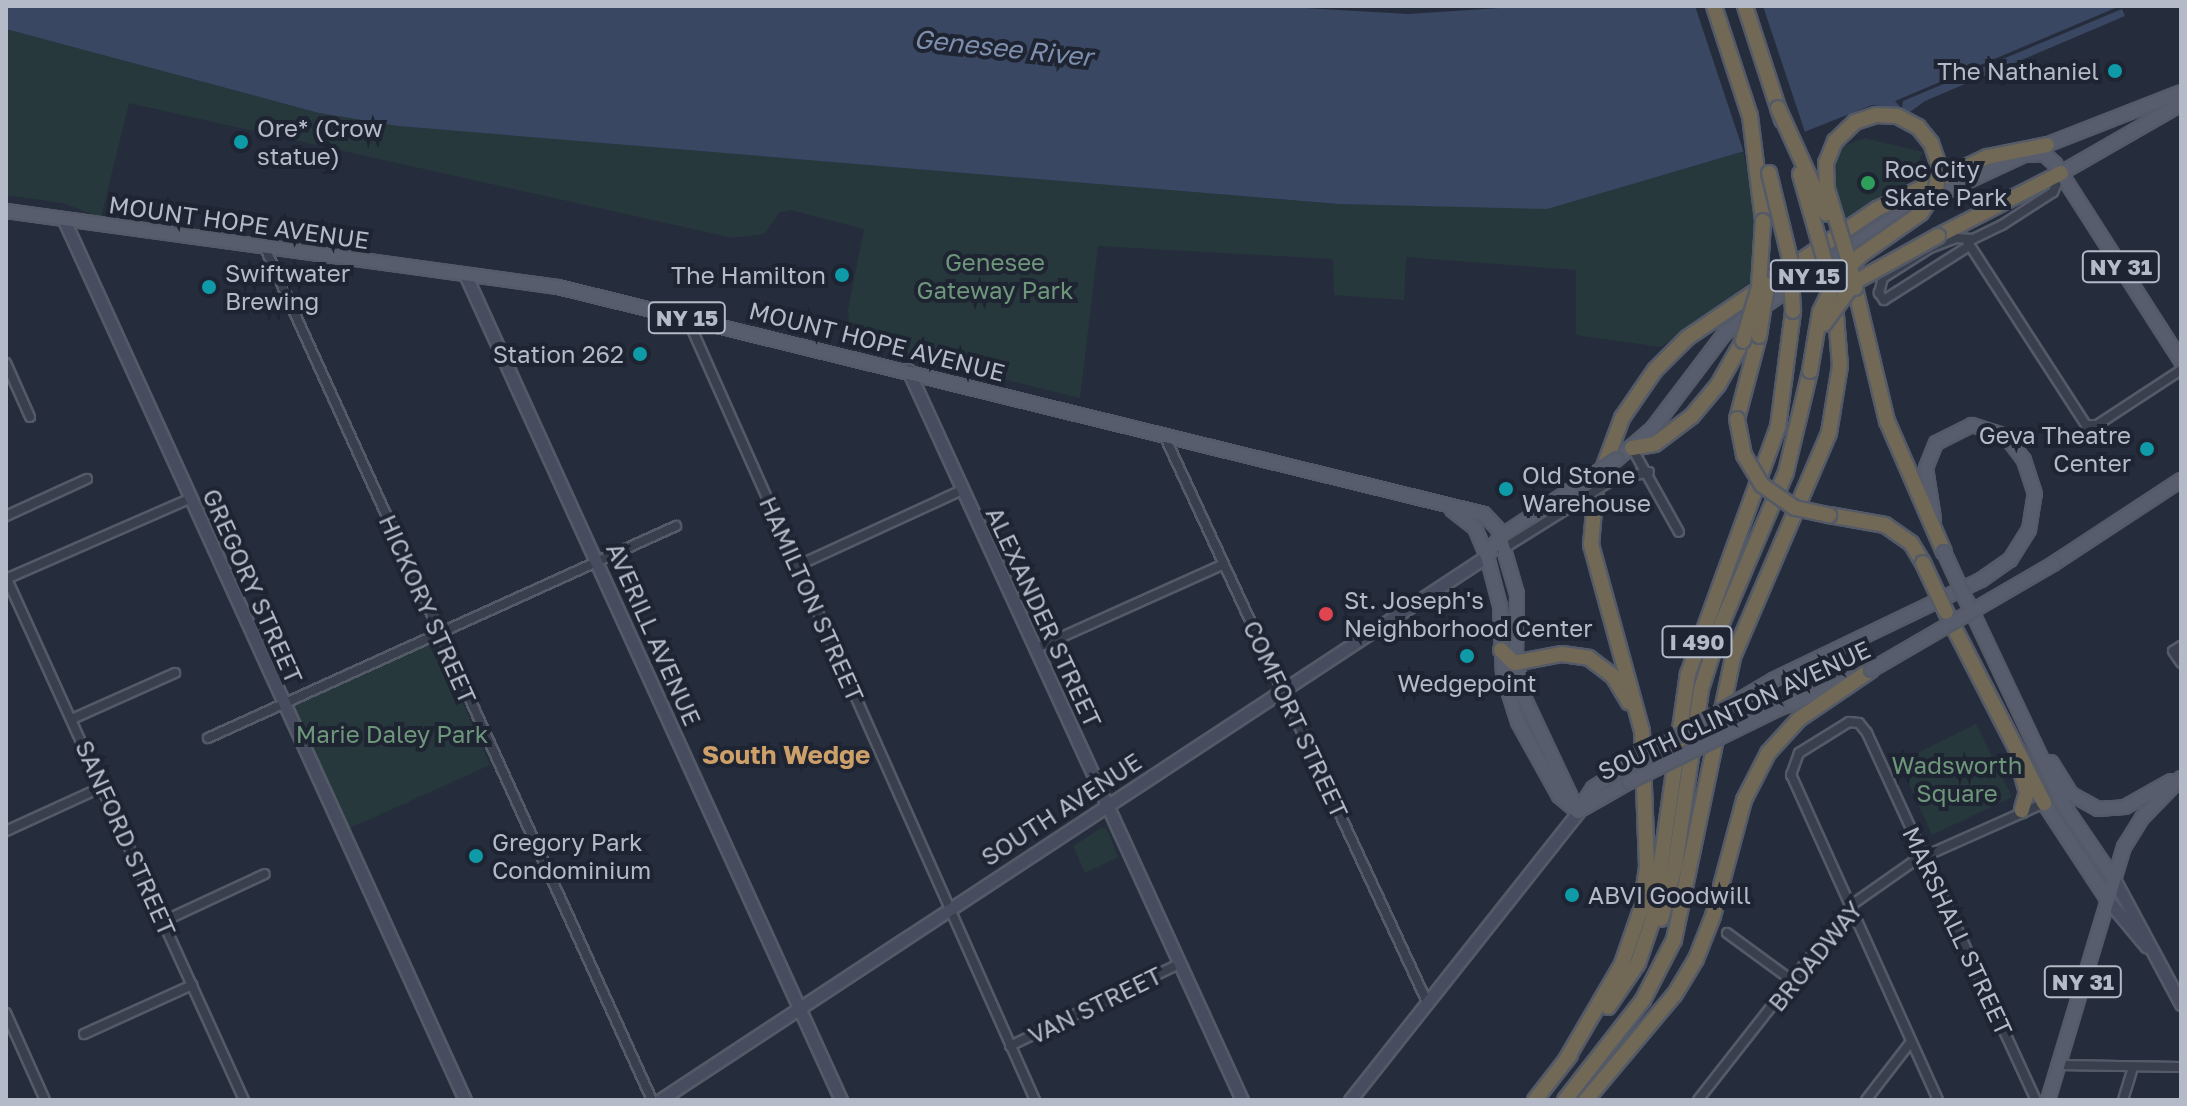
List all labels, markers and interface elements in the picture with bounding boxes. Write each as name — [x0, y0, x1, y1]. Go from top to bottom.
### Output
water label: Genesee River — [912, 23, 1094, 73]
place label: The Nathaniel — [1937, 57, 2099, 85]
marker: The Nathaniel — [2106, 62, 2124, 80]
place label: Ore* (Crow statue) — [257, 114, 383, 170]
marker: Ore* (Crow statue) — [232, 133, 250, 151]
place label: Roc City Skate Park — [1884, 155, 2007, 211]
marker: Roc City Skate Park — [1859, 174, 1877, 192]
street label: MOUNT HOPE AVENUE — [107, 189, 371, 255]
park label: Genesee Gateway Park — [917, 248, 1073, 304]
road number: NY 31 — [2081, 249, 2161, 285]
road number: NY 15 — [1769, 258, 1849, 294]
place label: Swiftwater Brewing — [225, 259, 350, 315]
place label: The Hamilton — [671, 261, 826, 289]
marker: The Hamilton — [833, 266, 851, 284]
marker: Swiftwater Brewing — [200, 278, 218, 296]
street label: MOUNT HOPE AVENUE — [746, 295, 1008, 387]
road number: NY 15 — [647, 300, 727, 336]
place label: Station 262 — [493, 340, 624, 368]
marker: Station 262 — [631, 345, 649, 363]
place label: Geva Theatre Center — [1979, 421, 2131, 477]
marker: Geva Theatre Center — [2138, 440, 2156, 458]
place label: Old Stone Warehouse — [1522, 461, 1651, 517]
marker: Old Stone Warehouse — [1497, 480, 1515, 498]
street label: GREGORY STREET — [197, 484, 309, 688]
street label: HAMILTON STREET — [754, 492, 870, 706]
street label: ALEXANDER STREET — [980, 502, 1108, 732]
street label: HICKORY STREET — [373, 510, 483, 708]
street label: AVERILL AVENUE — [601, 538, 707, 730]
place label: St. Joseph's Neighborhood Center — [1344, 586, 1593, 642]
marker: St. Joseph's Neighborhood Center — [1315, 603, 1337, 625]
street label: COMFORT STREET — [1238, 616, 1354, 822]
road number: I 490 — [1661, 624, 1733, 660]
street label: SOUTH CLINTON AVENUE — [1593, 634, 1875, 786]
marker: Wedgepoint — [1458, 647, 1476, 665]
place label: Wedgepoint — [1397, 669, 1537, 697]
park label: Marie Daley Park — [296, 720, 488, 748]
street label: SANFORD STREET — [70, 736, 182, 940]
district label: South Wedge — [702, 739, 870, 771]
street label: SOUTH AVENUE — [976, 747, 1146, 871]
park label: Wadsworth Square — [1892, 751, 2022, 807]
street label: MARSHALL STREET — [1897, 822, 2019, 1040]
place label: Gregory Park Condominium — [492, 828, 651, 884]
marker: Gregory Park Condominium — [467, 847, 485, 865]
place label: ABVI Goodwill — [1588, 881, 1751, 909]
marker: ABVI Goodwill — [1563, 886, 1581, 904]
street label: BROADWAY — [1762, 895, 1868, 1017]
street label: VAN STREET — [1024, 960, 1166, 1050]
road number: NY 31 — [2043, 964, 2123, 1000]

